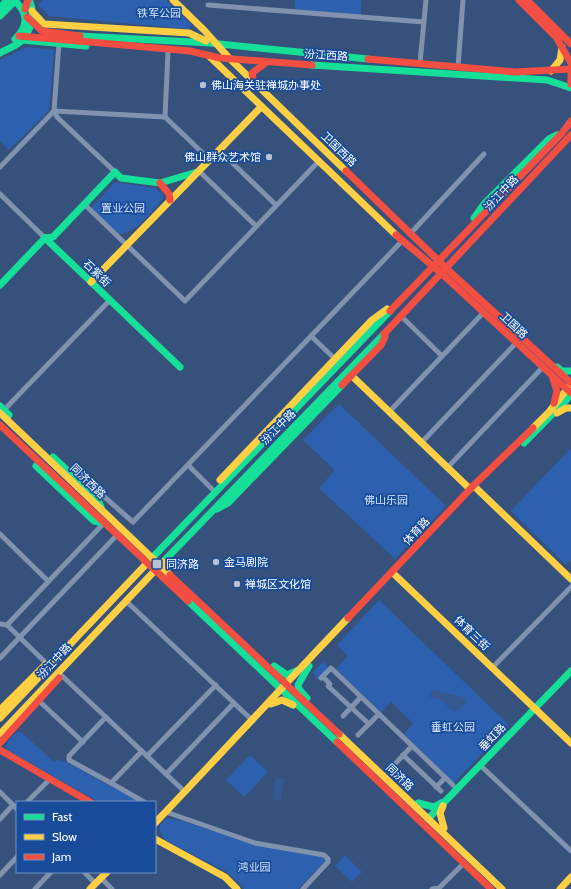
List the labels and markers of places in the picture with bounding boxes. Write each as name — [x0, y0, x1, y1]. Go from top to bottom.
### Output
place label: 佛山海关驻禅城办事处 — [211, 78, 321, 92]
marker: 佛山海关驻禅城办事处 — [198, 80, 208, 90]
place label: 佛山群众艺术馆 — [184, 150, 261, 164]
marker: 佛山群众艺术馆 — [264, 152, 274, 162]
place label: 金马剧院 — [224, 555, 268, 569]
place label: 同济路 — [166, 557, 199, 571]
marker: 金马剧院 — [211, 557, 221, 567]
marker: 同济路 — [151, 558, 163, 570]
place label: 禅城区文化馆 — [245, 577, 311, 591]
marker: 禅城区文化馆 — [232, 579, 242, 589]

